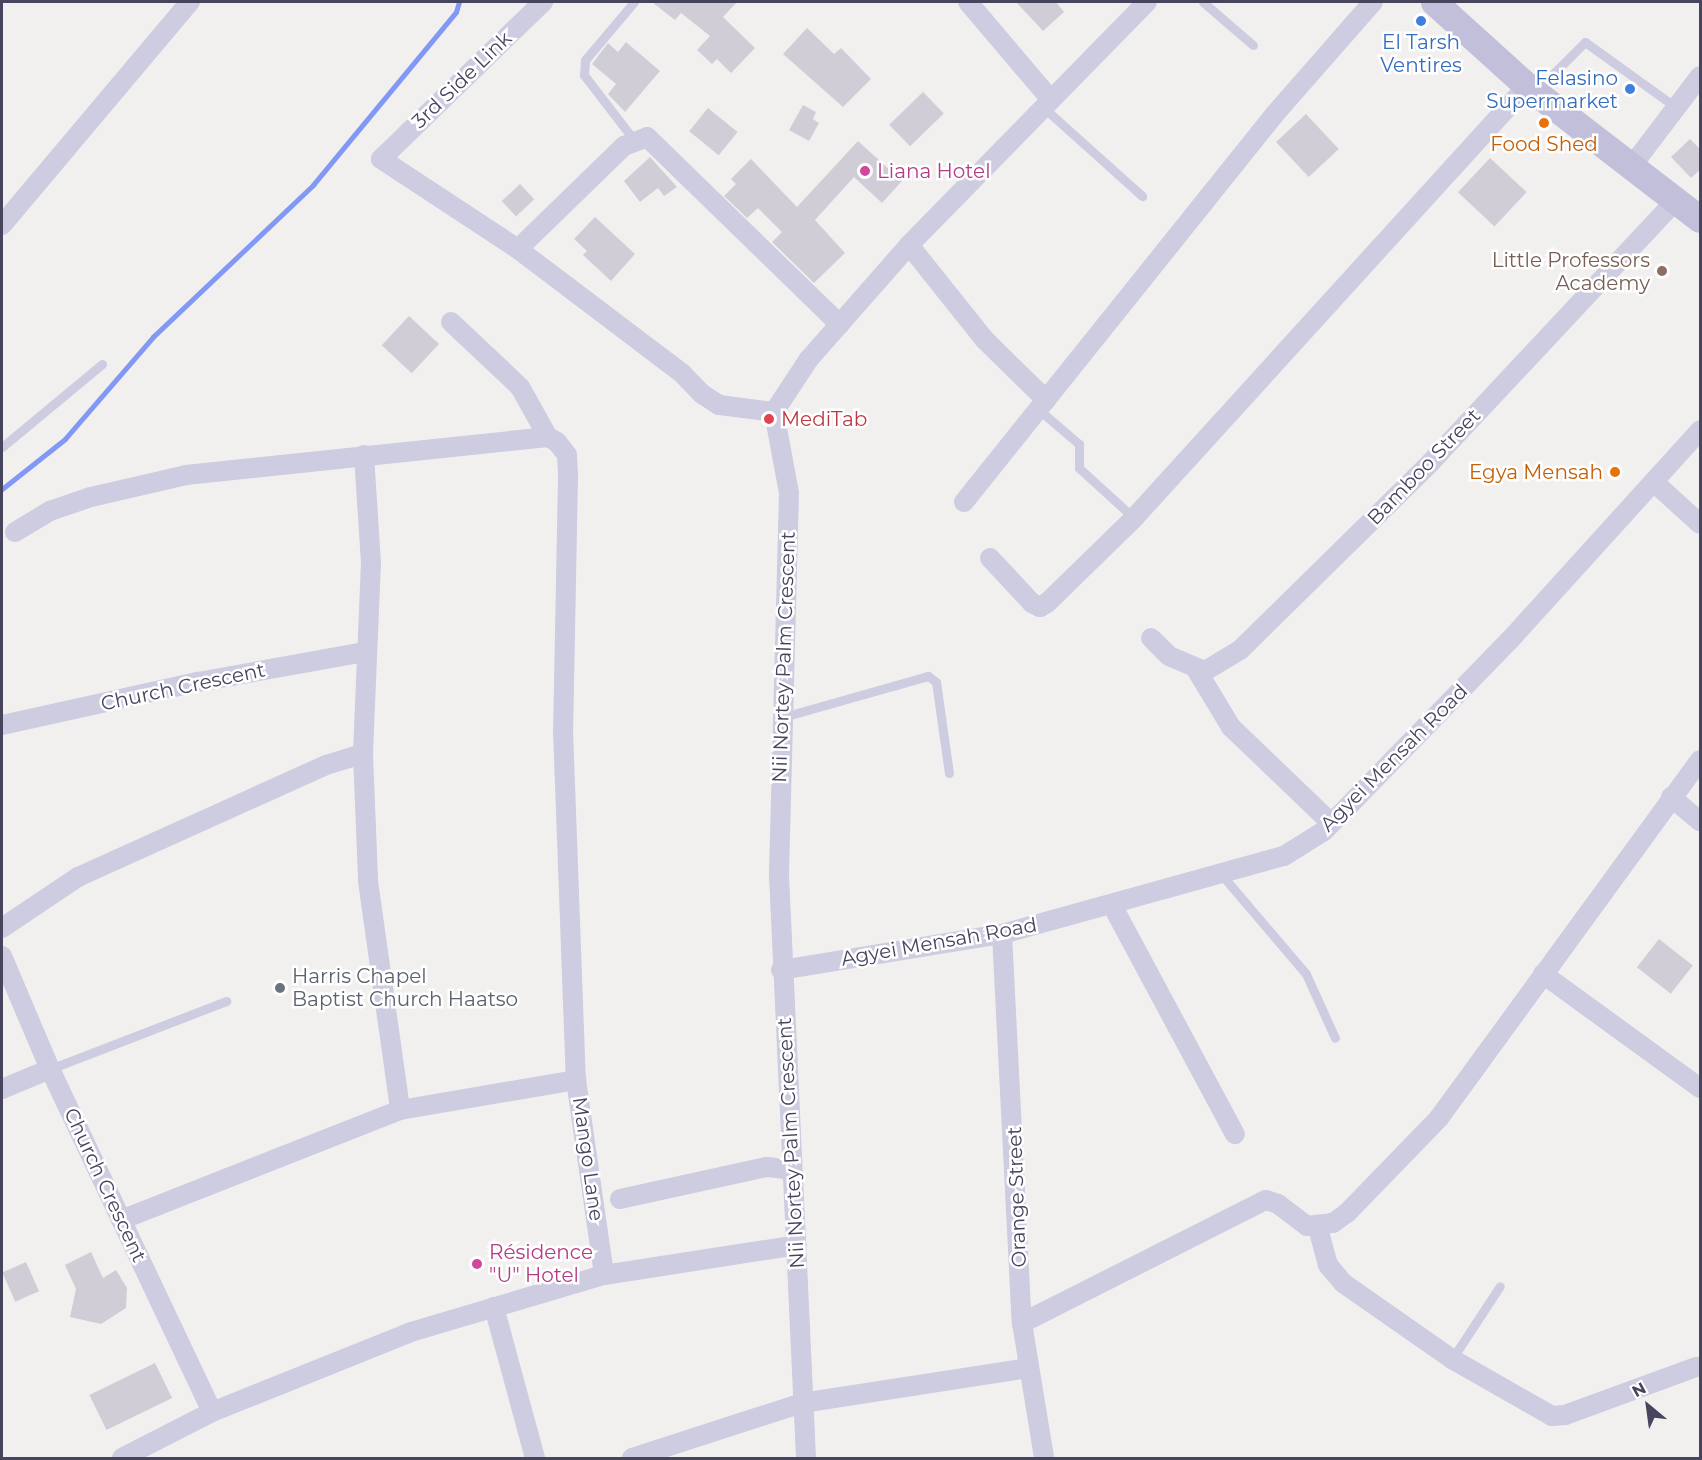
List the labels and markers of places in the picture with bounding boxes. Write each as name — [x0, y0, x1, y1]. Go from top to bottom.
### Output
marker: El Tarsh Ventires — [1414, 14, 1428, 28]
place label: El Tarsh Ventires — [1380, 30, 1462, 77]
place label: Felasino Supermarket — [1486, 66, 1618, 113]
marker: Felasino Supermarket — [1623, 82, 1637, 96]
marker: Food Shed — [1537, 116, 1551, 130]
place label: Food Shed — [1490, 132, 1598, 156]
place label: Liana Hotel — [877, 159, 991, 183]
marker: Liana Hotel — [858, 164, 872, 178]
place label: Little Professors Academy — [1492, 248, 1650, 295]
marker: Little Professors Academy — [1655, 264, 1669, 278]
place label: MediTab — [781, 407, 867, 431]
marker: MediTab — [762, 412, 776, 426]
place label: Egya Mensah — [1469, 460, 1603, 484]
marker: Egya Mensah — [1608, 465, 1622, 479]
place label: Harris Chapel Baptist Church Haatso — [292, 964, 518, 1011]
marker: Harris Chapel Baptist Church Haatso — [273, 981, 287, 995]
place label: Résidence "U" Hotel — [489, 1240, 593, 1287]
marker: Résidence "U" Hotel — [470, 1257, 484, 1271]

